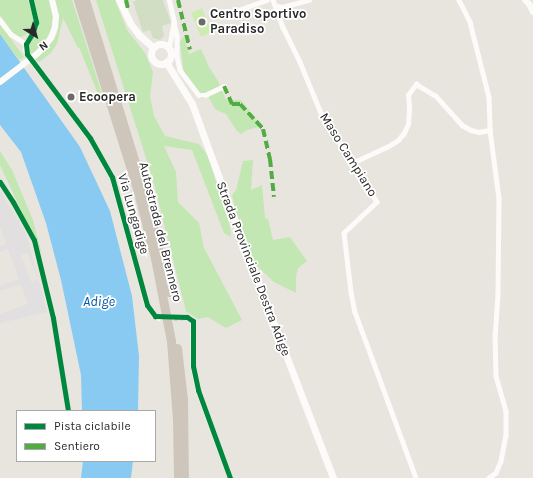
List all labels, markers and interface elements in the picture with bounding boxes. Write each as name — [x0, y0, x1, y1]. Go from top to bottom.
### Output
place label: Centro Sportivo Paradiso — [210, 7, 306, 38]
north arrow — [16, 16, 56, 56]
marker: Centro Sportivo Paradiso — [197, 17, 207, 27]
text: N — [36, 38, 51, 54]
place label: Ecoopera — [79, 89, 136, 105]
marker: Ecoopera — [66, 92, 76, 102]
street label: Maso Campiano — [316, 110, 380, 200]
street label: Autostrada del Brennero — [135, 160, 185, 304]
street label: Via Lungadige — [114, 172, 152, 256]
street label: Strada Provinciale Destra Adige — [212, 179, 294, 359]
water label: Adige — [83, 294, 115, 310]
legend — [16, 410, 156, 462]
text: Pista ciclabile — [54, 419, 131, 433]
text: Sentiero — [54, 439, 100, 453]

